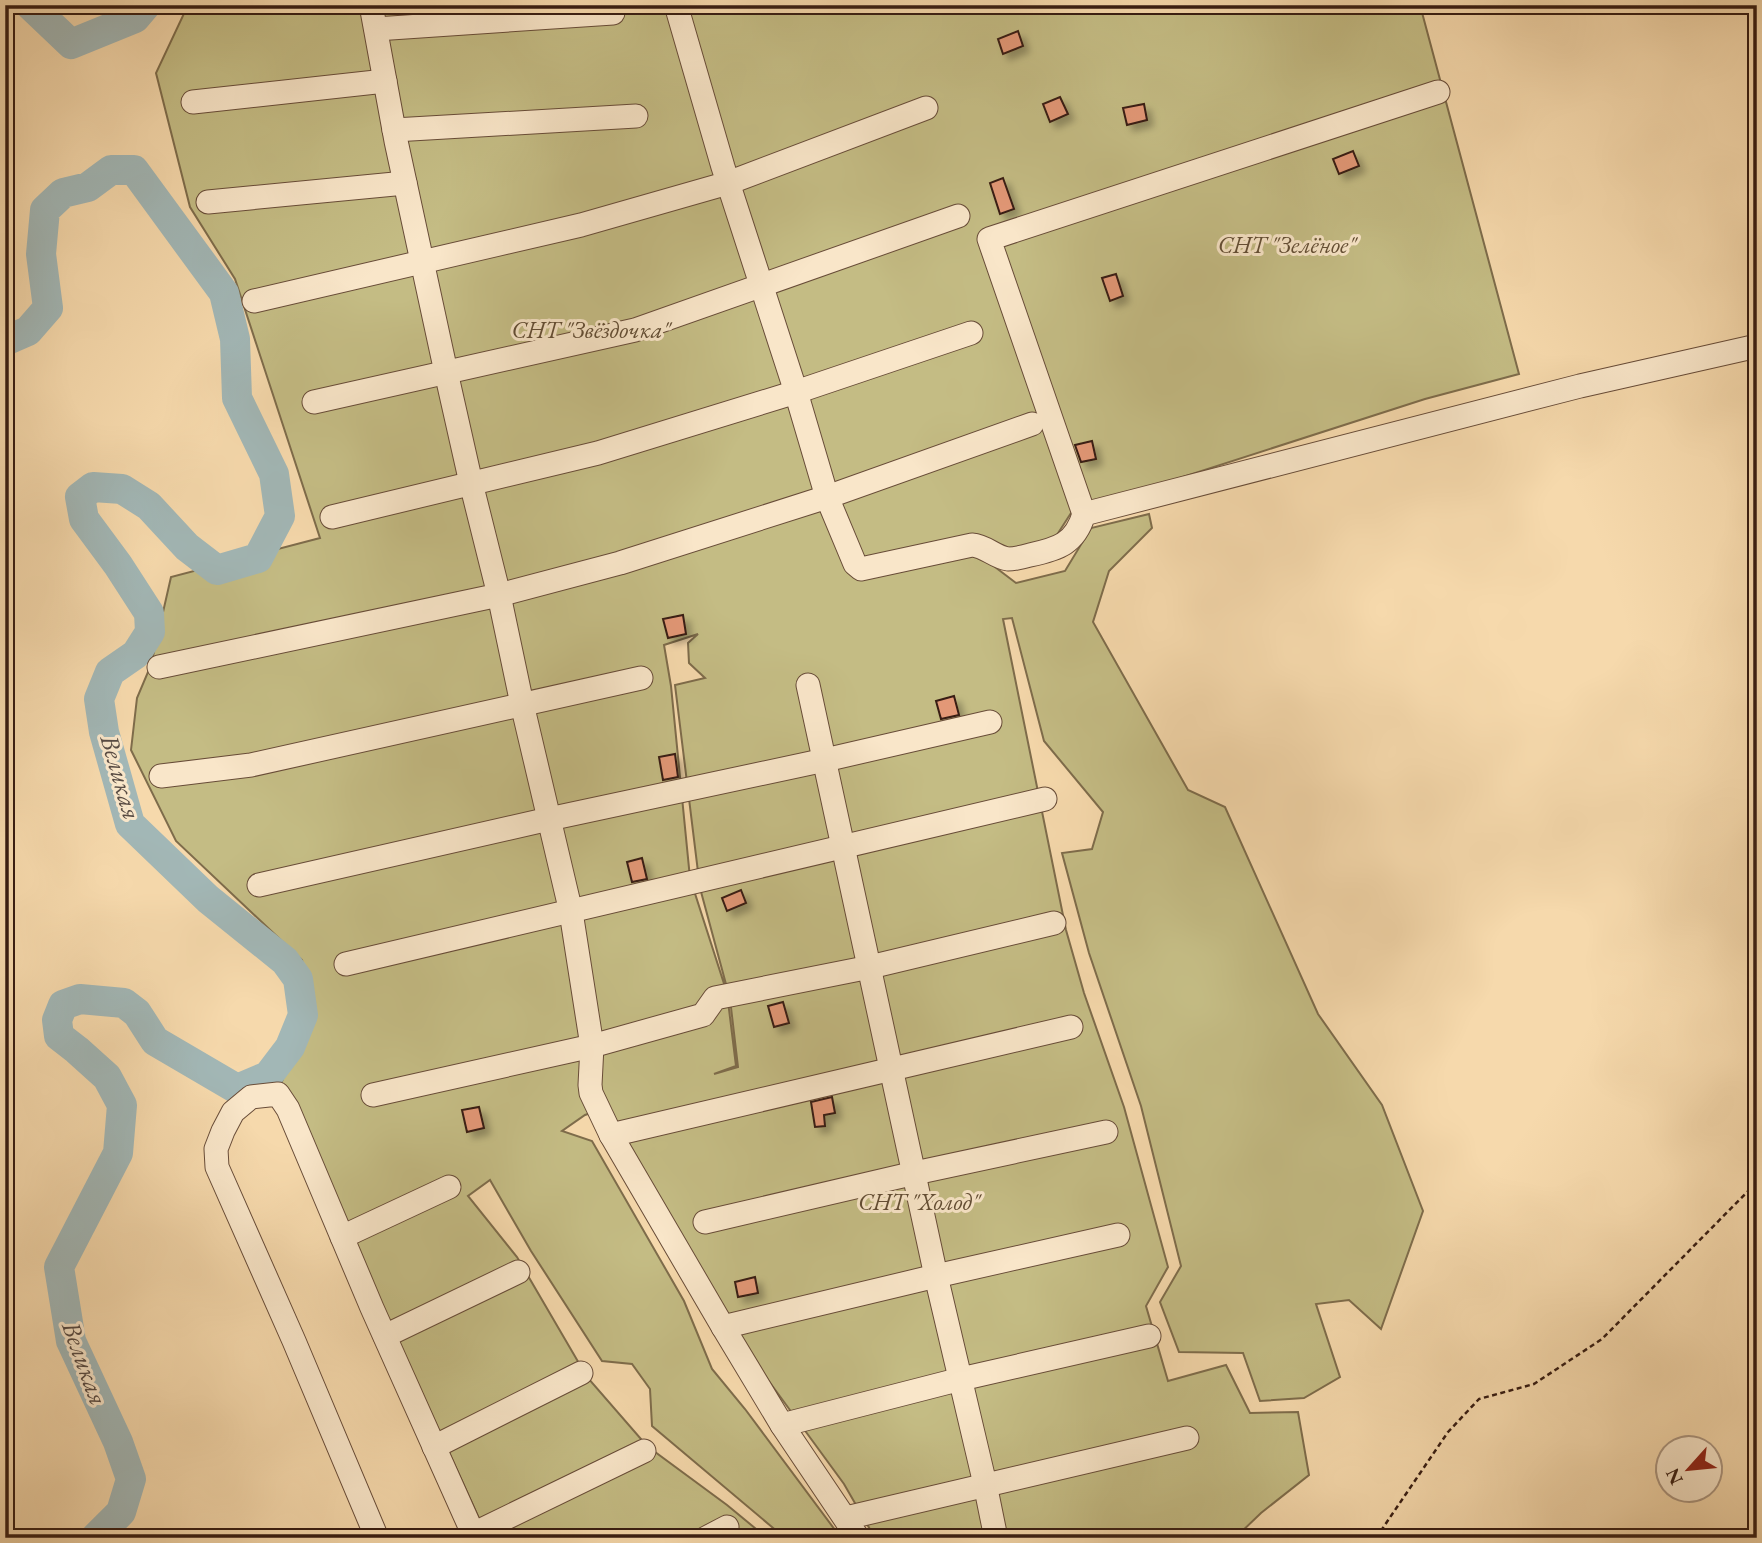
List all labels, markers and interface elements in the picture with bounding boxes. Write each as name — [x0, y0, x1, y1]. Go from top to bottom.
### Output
park label: СНТ "Зелёное" — [1218, 229, 1358, 260]
park label: СНТ "Звёздочка" — [512, 314, 673, 345]
water label: Великая — [92, 730, 149, 823]
park label: СНТ "Холод" — [858, 1186, 982, 1217]
water label: Великая — [54, 1315, 116, 1410]
north arrow — [1654, 1434, 1724, 1504]
text: N — [1659, 1463, 1689, 1489]

